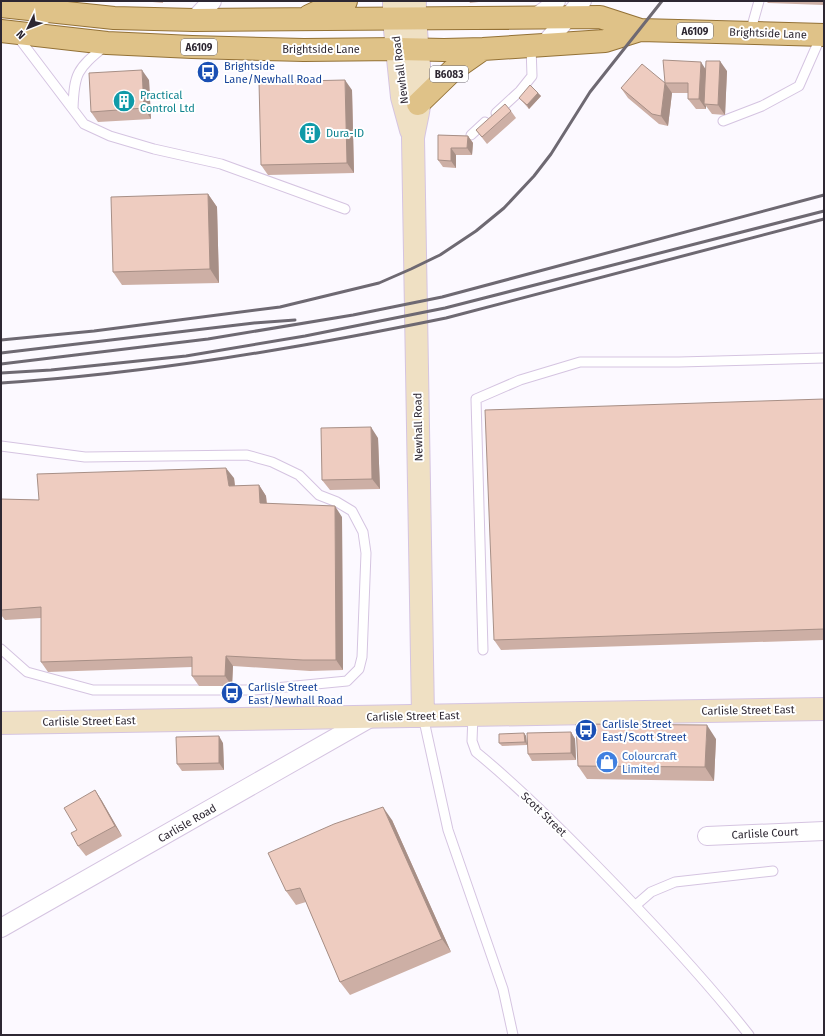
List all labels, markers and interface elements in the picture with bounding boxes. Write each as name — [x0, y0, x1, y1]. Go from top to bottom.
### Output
north arrow — [8, 8, 48, 48]
road number: A6109 — [677, 23, 713, 39]
street label: Brightside Lane — [729, 26, 807, 41]
text: N — [14, 27, 28, 42]
street label: Newhall Road — [390, 35, 411, 105]
road number: A6109 — [181, 39, 217, 55]
street label: Brightside Lane — [282, 43, 360, 56]
bus stop icon: Brightside Lane/Newhall Road — [195, 59, 221, 85]
place label: Brightside Lane/Newhall Road — [224, 60, 322, 86]
road number: B6083 — [430, 66, 468, 82]
building icon: Practical Control Ltd — [111, 88, 137, 114]
place label: Practical Control Ltd — [140, 89, 195, 115]
building icon: Dura-ID — [297, 120, 323, 146]
place label: Dura-ID — [326, 127, 364, 140]
street label: Newhall Road — [411, 393, 426, 461]
bus stop icon: Carlisle Street East/Newhall Road — [219, 680, 245, 706]
place label: Carlisle Street East/Newhall Road — [248, 681, 343, 707]
street label: Carlisle Street East — [701, 703, 795, 718]
street label: Carlisle Street East — [366, 709, 460, 724]
street label: Carlisle Street East — [42, 714, 136, 729]
bus stop icon: Carlisle Street East/Scott Street — [573, 717, 599, 743]
place label: Carlisle Street East/Scott Street — [602, 718, 687, 744]
shop icon: Colourcraft Limited — [594, 749, 620, 775]
place label: Colourcraft Limited — [622, 750, 677, 776]
street label: Scott Street — [518, 789, 569, 839]
street label: Carlisle Road — [156, 802, 219, 845]
street label: Carlisle Court — [731, 825, 799, 842]

